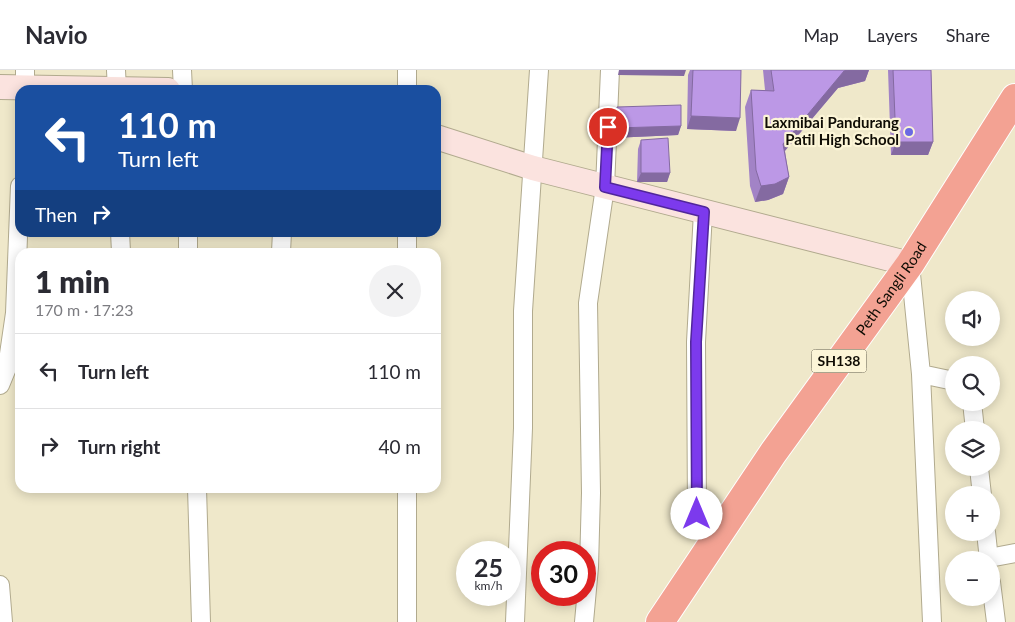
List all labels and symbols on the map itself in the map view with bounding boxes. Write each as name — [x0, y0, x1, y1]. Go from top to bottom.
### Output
pin — [587, 106, 629, 148]
place label: Laxmibai Pandurang Patil High School — [764, 113, 899, 148]
marker: Laxmibai Pandurang Patil High School — [903, 126, 915, 138]
street label: Peth Sangli Road — [852, 238, 930, 338]
road number: SH138 — [812, 350, 866, 372]
position arrow — [670, 487, 722, 539]
speed limit sign: 30 — [531, 541, 596, 606]

